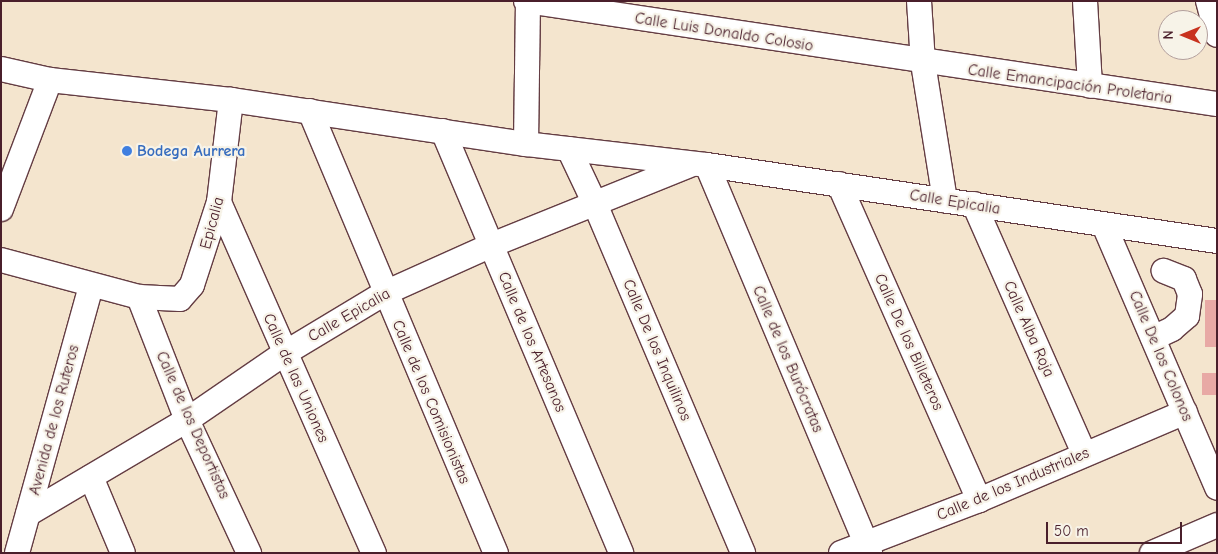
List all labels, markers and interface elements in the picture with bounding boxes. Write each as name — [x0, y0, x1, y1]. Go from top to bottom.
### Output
street label: Calle Luis Donaldo Colosio — [633, 8, 815, 56]
north arrow — [1158, 10, 1208, 60]
text: N — [1160, 30, 1177, 40]
street label: Calle Emancipación Proletaria — [967, 60, 1173, 108]
place label: Bodega Aurrera — [137, 141, 245, 161]
marker: Bodega Aurrera — [121, 145, 133, 157]
street label: Calle Epicalia — [908, 185, 1002, 219]
street label: Epicalia — [196, 195, 228, 251]
street label: Calle de los Artesanos — [494, 269, 570, 415]
street label: Calle De los Billeteros — [870, 271, 948, 413]
street label: Calle De los Inquilinos — [618, 276, 696, 424]
street label: Calle Alba Roja — [999, 278, 1059, 380]
street label: Calle de los Burócratas — [748, 283, 828, 435]
street label: Calle Epicalia — [305, 284, 393, 346]
street label: Calle De los Colonos — [1125, 288, 1197, 424]
street label: Calle de las Uniones — [259, 310, 333, 446]
street label: Calle de los Comisionistas — [388, 317, 474, 487]
street label: Avenida de los Ruteros — [25, 343, 83, 497]
street label: Calle de los Deportistas — [152, 348, 234, 502]
street label: Calle de los Industriales — [934, 443, 1092, 525]
scale bar — [1048, 512, 1184, 544]
text: 50 m — [1054, 522, 1089, 540]

